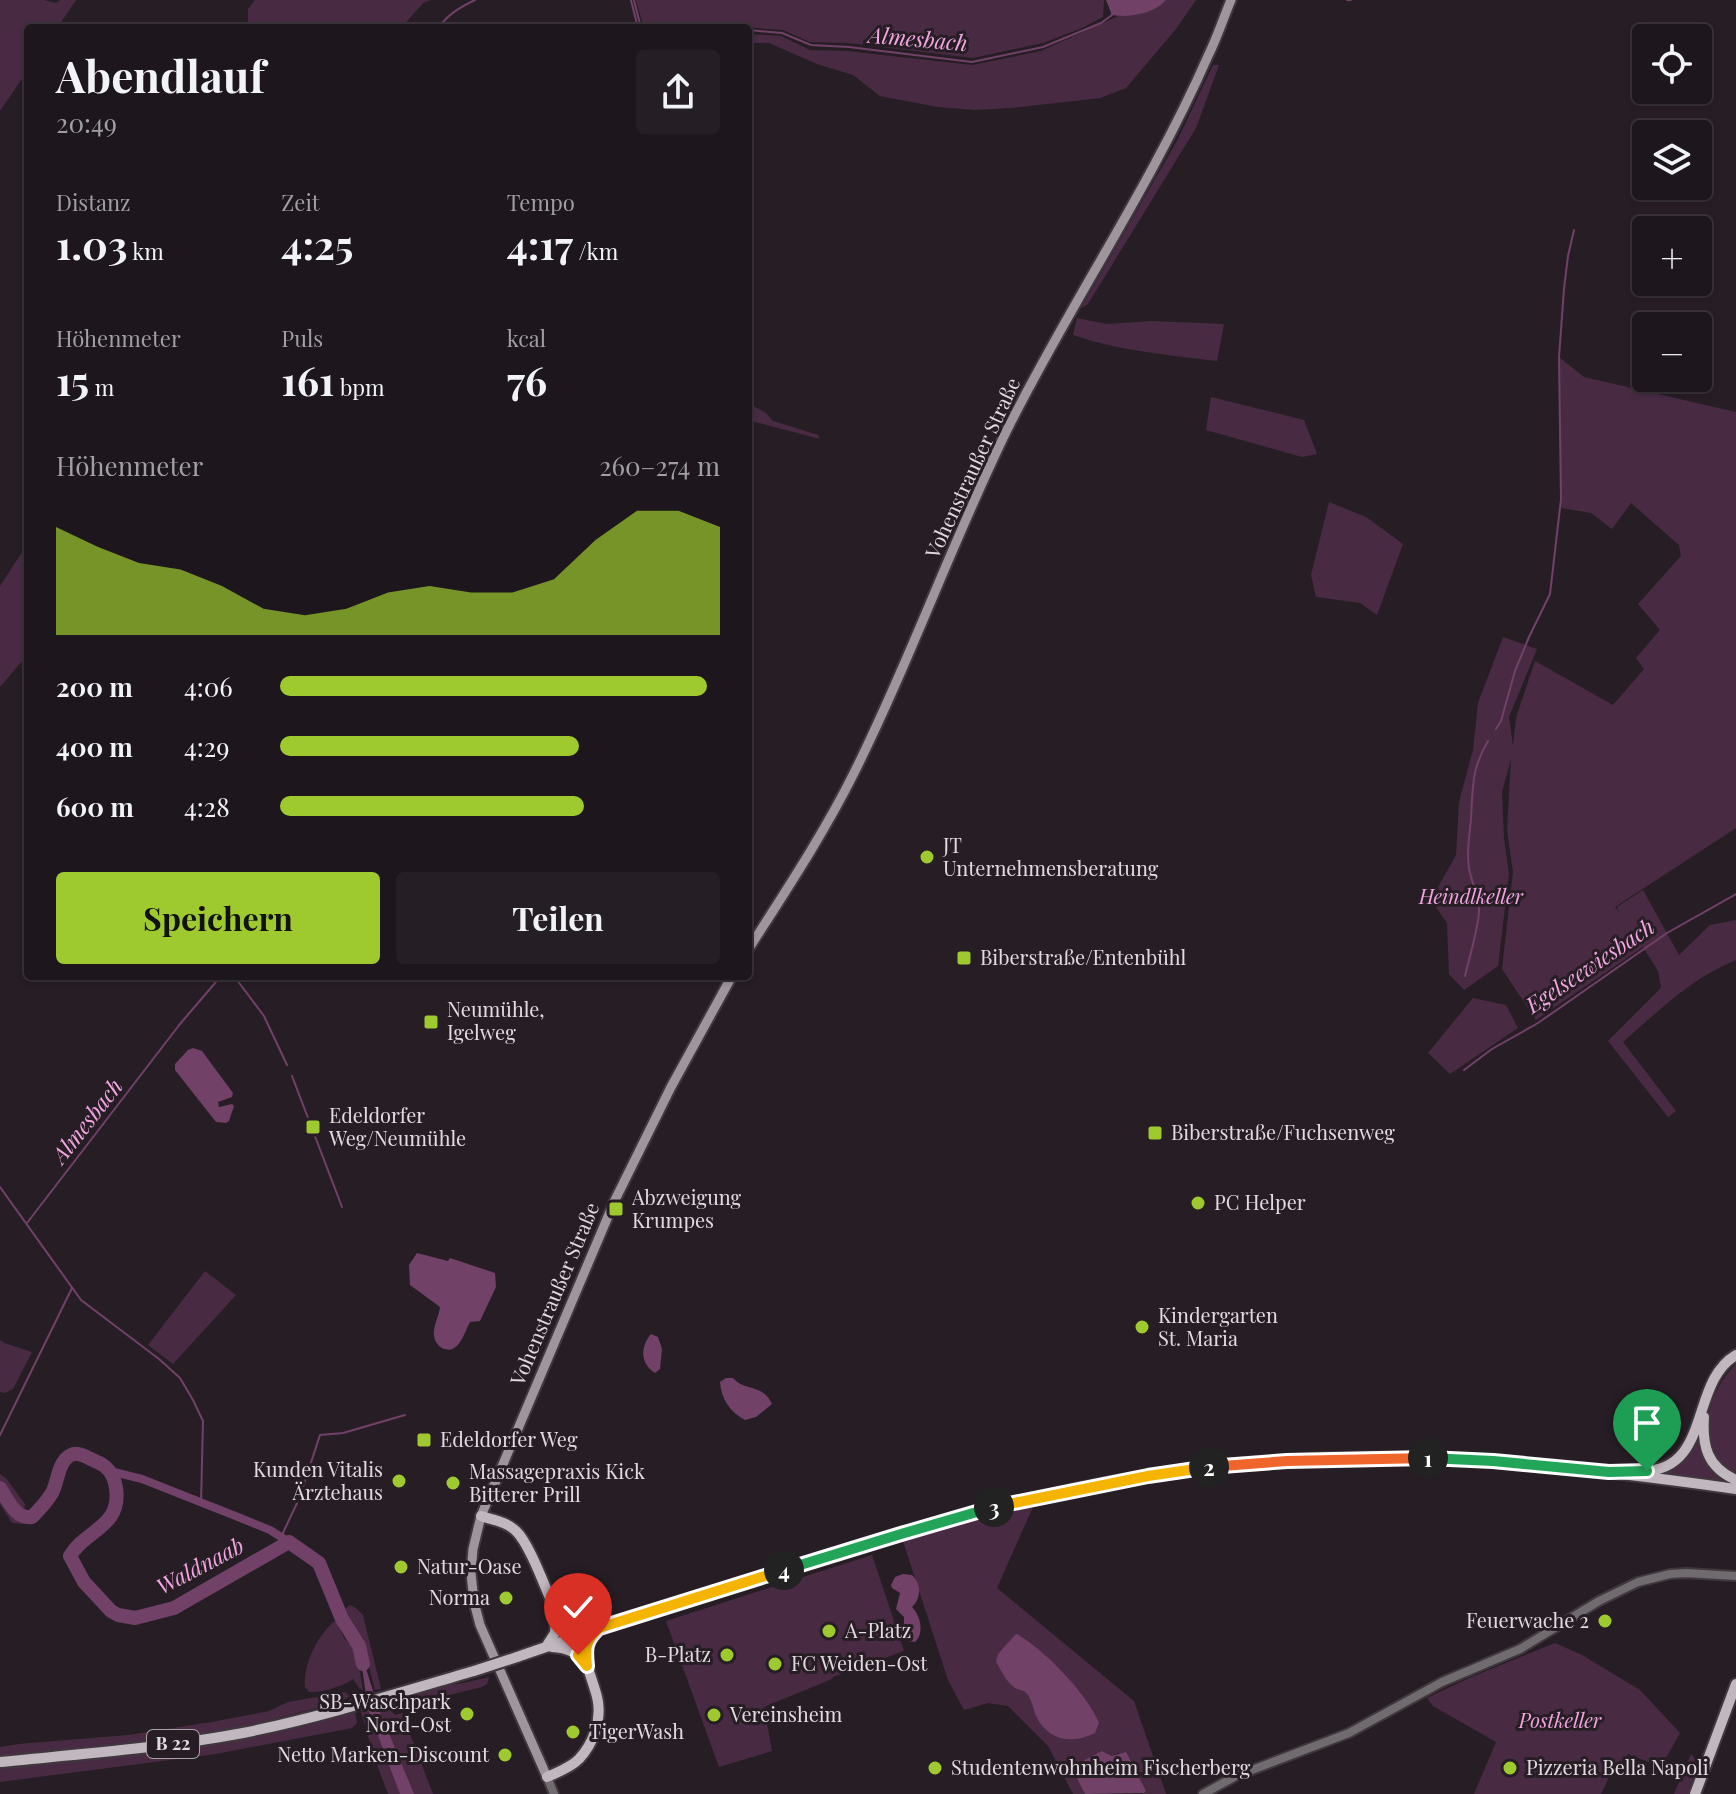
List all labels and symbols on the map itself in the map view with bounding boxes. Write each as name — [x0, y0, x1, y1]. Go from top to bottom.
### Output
water label: Almesbach — [865, 19, 969, 57]
street label: Vohenstraußer Straße — [918, 373, 1025, 563]
place label: JT Unternehmensberatung — [942, 831, 1159, 881]
marker: JT Unternehmensberatung — [918, 848, 936, 866]
park label: Heindlkeller — [1418, 882, 1525, 909]
water label: Egelseewiesbach — [1518, 911, 1660, 1020]
place label: Biberstraße/Entenbühl — [980, 943, 1187, 970]
marker: Biberstraße/Entenbühl — [955, 949, 973, 967]
place label: Neumühle, Igelweg — [447, 995, 545, 1045]
marker: Neumühle, Igelweg — [422, 1013, 440, 1031]
water label: Almesbach — [43, 1072, 129, 1170]
place label: Edeldorfer Weg/Neumühle — [328, 1101, 466, 1151]
marker: Edeldorfer Weg/Neumühle — [304, 1118, 322, 1136]
place label: Biberstraße/Fuchsenweg — [1171, 1118, 1395, 1145]
marker: Biberstraße/Fuchsenweg — [1146, 1124, 1164, 1142]
place label: Abzweigung Krumpes — [631, 1183, 741, 1233]
place label: PC Helper — [1214, 1188, 1306, 1215]
marker: PC Helper — [1189, 1194, 1207, 1212]
street label: Vohenstraußer Straße — [502, 1198, 604, 1390]
marker: Abzweigung Krumpes — [607, 1200, 625, 1218]
place label: Kindergarten St. Maria — [1158, 1301, 1278, 1351]
marker: Kindergarten St. Maria — [1133, 1318, 1151, 1336]
pin — [1613, 1389, 1681, 1471]
place label: Edeldorfer Weg — [440, 1425, 578, 1452]
marker: Edeldorfer Weg — [415, 1431, 433, 1449]
pin: 1 — [1408, 1438, 1448, 1478]
pin: 2 — [1189, 1447, 1229, 1487]
place label: Kunden Vitalis Ärztehaus — [253, 1455, 383, 1505]
place label: Massagepraxis Kick Bitterer Prill — [469, 1457, 645, 1507]
marker: Kunden Vitalis Ärztehaus — [390, 1472, 408, 1490]
marker: Massagepraxis Kick Bitterer Prill — [444, 1474, 462, 1492]
pin: 3 — [974, 1487, 1014, 1527]
water label: Waldnaab — [150, 1530, 249, 1601]
pin: 4 — [764, 1550, 804, 1590]
place label: Natur-Oase — [417, 1552, 522, 1579]
marker: Natur-Oase — [392, 1558, 410, 1576]
pin — [544, 1573, 612, 1655]
place label: Norma — [429, 1583, 490, 1610]
marker: Norma — [497, 1589, 515, 1607]
place label: Feuerwache 2 — [1466, 1606, 1589, 1633]
marker: Feuerwache 2 — [1596, 1612, 1614, 1630]
place label: A-Platz — [844, 1616, 911, 1643]
marker: A-Platz — [820, 1622, 838, 1640]
place label: B-Platz — [645, 1640, 711, 1667]
marker: B-Platz — [718, 1646, 736, 1664]
place label: FC Weiden-Ost — [791, 1649, 928, 1676]
marker: FC Weiden-Ost — [766, 1655, 784, 1673]
place label: SB-Waschpark Nord-Ost — [319, 1687, 452, 1737]
place label: Vereinsheim — [729, 1700, 843, 1727]
marker: SB-Waschpark Nord-Ost — [458, 1705, 476, 1723]
marker: Vereinsheim — [705, 1706, 723, 1724]
park label: Postkeller — [1518, 1706, 1603, 1733]
place label: TigerWash — [589, 1717, 684, 1744]
marker: TigerWash — [564, 1723, 582, 1741]
road number: B 22 — [147, 1730, 199, 1758]
place label: Netto Marken-Discount — [277, 1740, 490, 1767]
marker: Netto Marken-Discount — [496, 1746, 514, 1764]
place label: Studentenwohnheim Fischerberg — [951, 1753, 1251, 1780]
place label: Pizzeria Bella Napoli — [1526, 1753, 1709, 1780]
marker: Studentenwohnheim Fischerberg — [926, 1759, 944, 1777]
marker: Pizzeria Bella Napoli — [1501, 1759, 1519, 1777]

